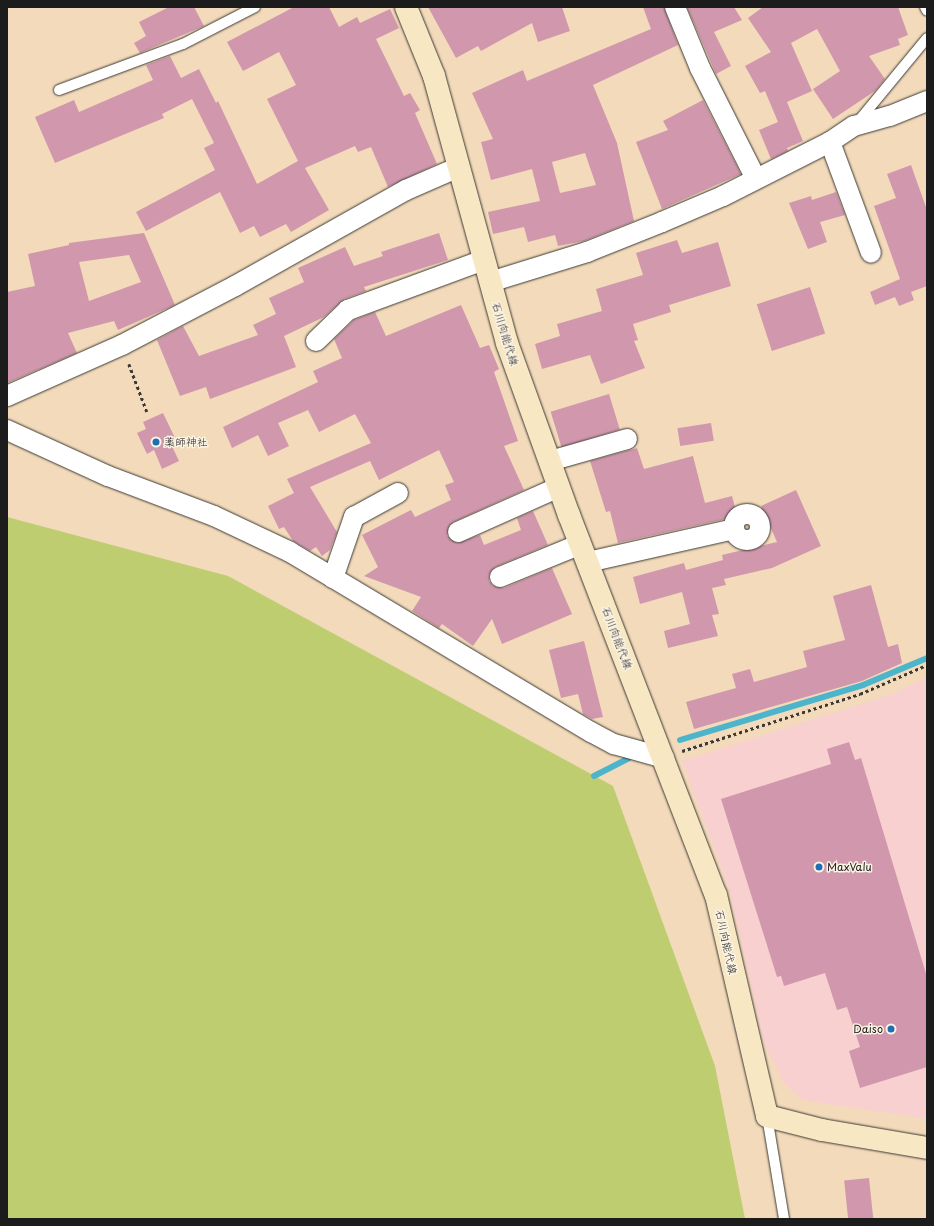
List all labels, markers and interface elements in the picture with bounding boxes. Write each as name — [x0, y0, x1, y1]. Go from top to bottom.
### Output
street label: 石川向能代線 — [489, 301, 521, 367]
place label: 薬師神社 — [164, 435, 208, 449]
marker: 薬師神社 — [151, 437, 161, 447]
street label: 石川向能代線 — [599, 605, 635, 671]
place label: MaxValu — [827, 860, 872, 874]
marker: MaxValu — [814, 862, 824, 872]
street label: 石川向能代線 — [713, 908, 739, 976]
place label: Daiso — [853, 1022, 883, 1036]
marker: Daiso — [886, 1024, 896, 1034]

